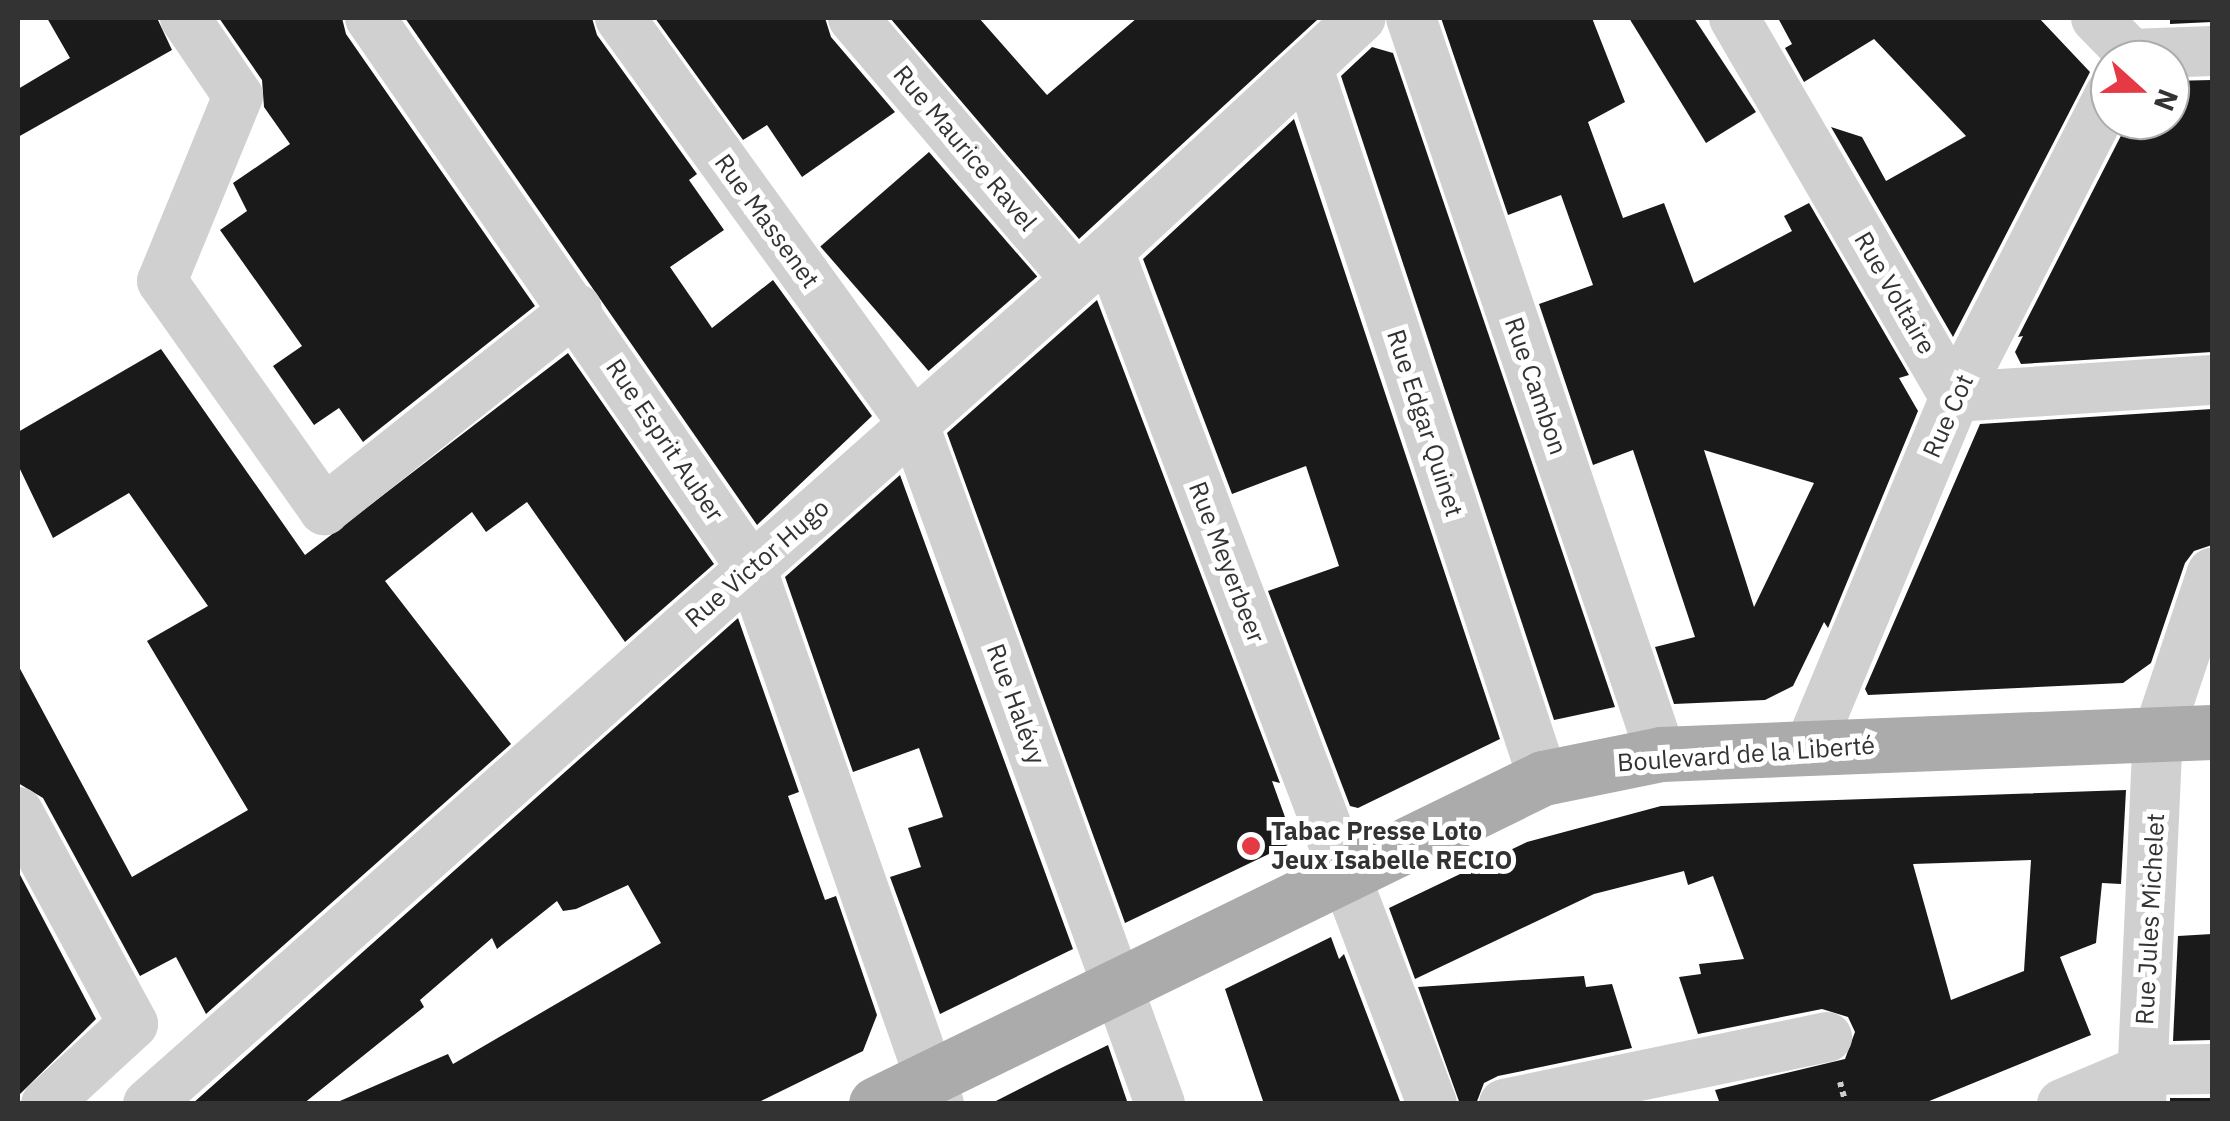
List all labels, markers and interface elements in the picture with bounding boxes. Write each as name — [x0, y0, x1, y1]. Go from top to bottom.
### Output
north arrow — [2090, 40, 2190, 140]
street label: Rue Maurice Ravel — [887, 59, 1043, 237]
text: N — [2146, 84, 2188, 116]
street label: Rue Massenet — [708, 148, 826, 294]
street label: Rue Voltaire — [1848, 227, 1942, 359]
street label: Rue Cambon — [1499, 313, 1573, 459]
street label: Rue Edgar Quinet — [1381, 326, 1469, 520]
street label: Rue Esprit Auber — [600, 353, 730, 527]
street label: Rue Cot — [1916, 370, 1980, 462]
street label: Rue Meyerbeer — [1183, 477, 1271, 647]
street label: Rue Victor Hugo — [679, 492, 835, 634]
street label: Rue Halévy — [980, 640, 1052, 768]
street label: Boulevard de la Liberté — [1616, 730, 1876, 778]
street label: Rue Jules Michelet — [2129, 812, 2171, 1026]
place label: Tabac Presse Loto Jeux Isabelle RECIO — [1271, 817, 1512, 876]
marker: Tabac Presse Loto Jeux Isabelle RECIO — [1240, 835, 1262, 857]

